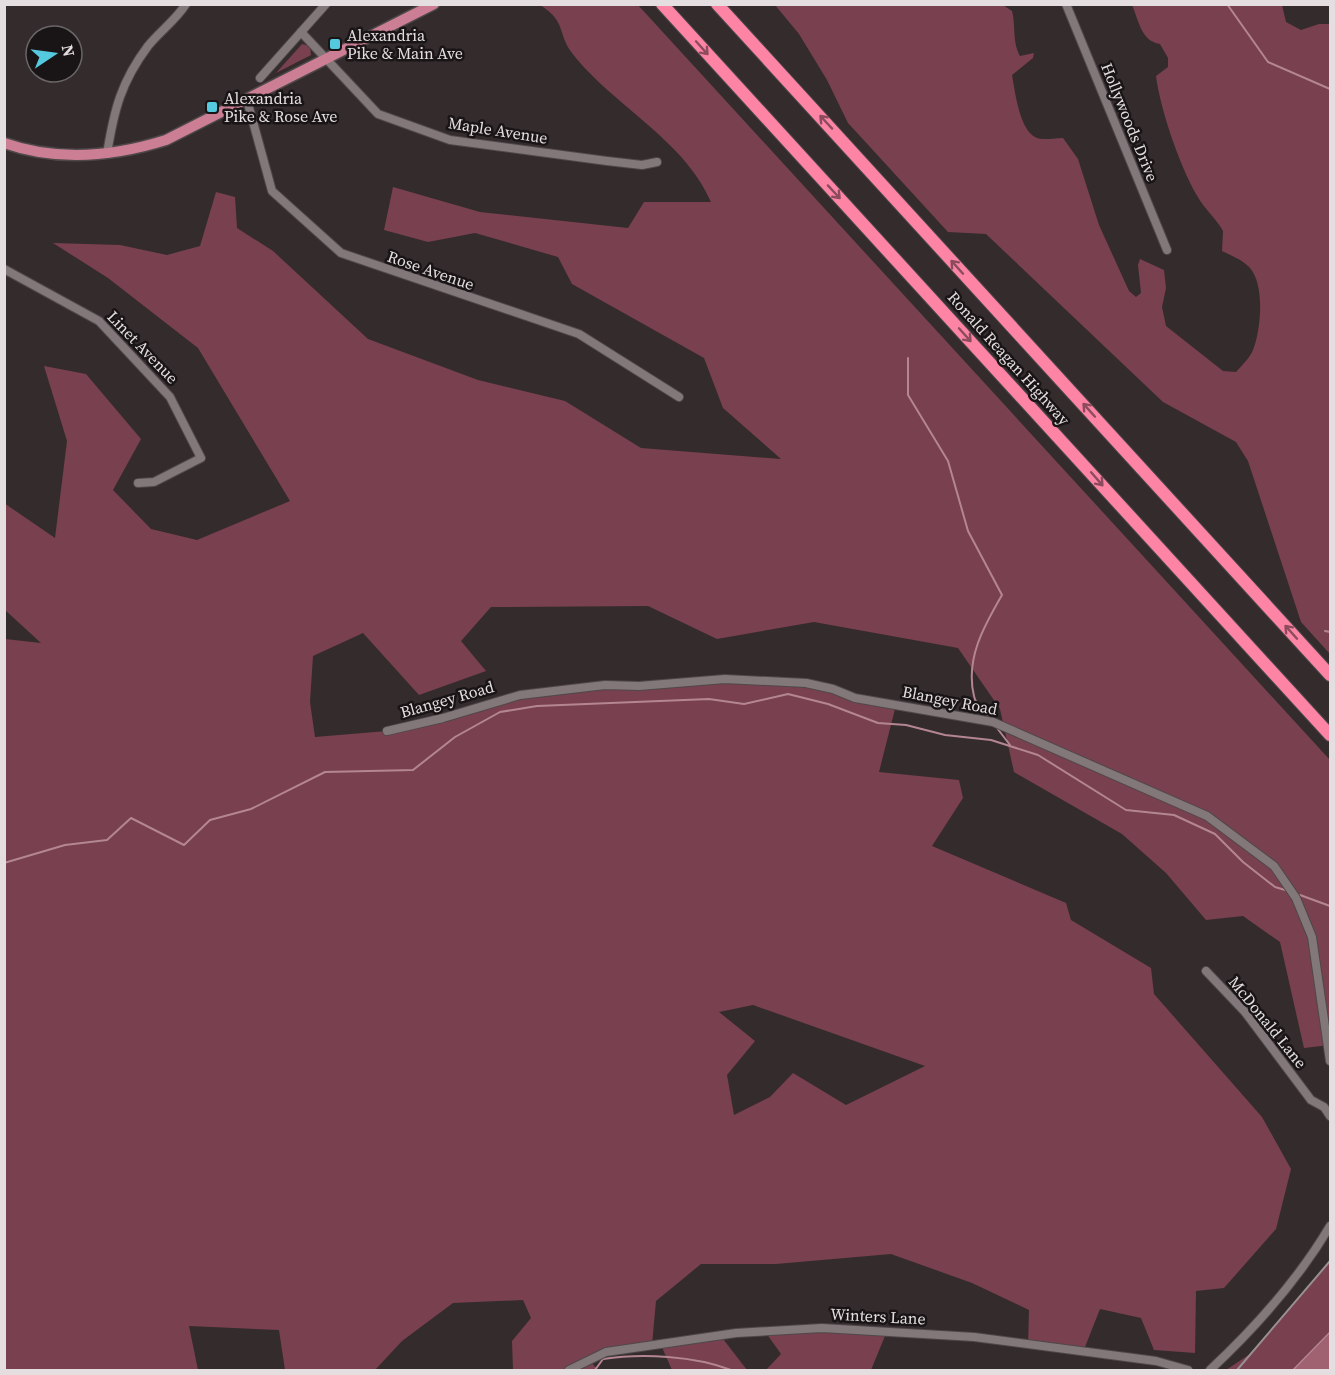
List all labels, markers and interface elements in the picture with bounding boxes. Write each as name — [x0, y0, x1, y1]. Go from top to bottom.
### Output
north arrow — [24, 24, 84, 84]
place label: Alexandria Pike & Main Ave — [347, 24, 463, 64]
marker: Alexandria Pike & Main Ave — [328, 37, 342, 51]
one-way arrow — [695, 40, 709, 55]
text: N — [57, 42, 81, 59]
street label: Hollywoods Drive — [1096, 59, 1164, 185]
place label: Alexandria Pike & Rose Ave — [224, 87, 337, 127]
marker: Alexandria Pike & Rose Ave — [205, 100, 219, 114]
street label: Maple Avenue — [447, 111, 549, 149]
one-way arrow — [818, 115, 833, 130]
one-way arrow — [826, 184, 841, 199]
street label: Rose Avenue — [385, 245, 477, 295]
one-way arrow — [950, 259, 964, 274]
street label: Ronald Reagan Highway — [943, 286, 1076, 430]
street label: Linet Avenue — [103, 306, 183, 388]
one-way arrow — [958, 328, 972, 343]
one-way arrow — [1082, 403, 1096, 418]
one-way arrow — [1090, 471, 1104, 486]
one-way arrow — [1284, 624, 1298, 639]
street label: Blangey Road — [398, 675, 496, 723]
street label: Blangey Road — [900, 680, 1000, 720]
street label: McDonald Lane — [1224, 971, 1312, 1073]
street label: Winters Lane — [830, 1303, 926, 1329]

